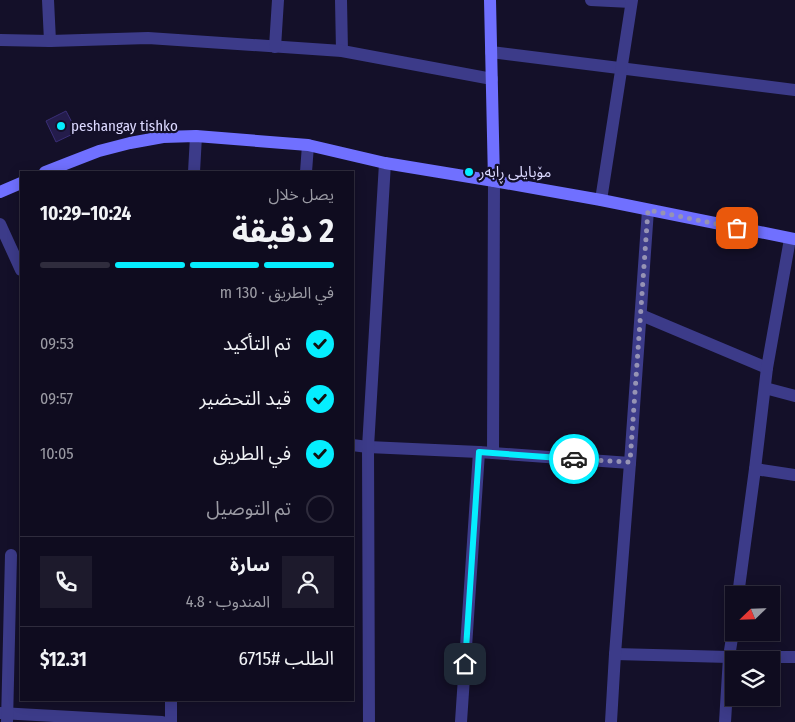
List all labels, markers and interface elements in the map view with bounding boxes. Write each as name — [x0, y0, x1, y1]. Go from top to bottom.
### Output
place label: peshangay tishko — [71, 117, 178, 135]
marker: peshangay tishko — [55, 120, 67, 132]
place label: مۆبایلی ڕابەر — [478, 163, 551, 184]
marker: مۆبایلی ڕابەر — [463, 166, 475, 178]
text: يصل خلال — [268, 185, 334, 204]
text: 10:24–10:29 — [40, 202, 131, 225]
pin — [716, 207, 758, 249]
text: 2 دقيقة — [232, 212, 334, 250]
icon: bag — [723, 214, 751, 242]
text: في الطريق · 130 m — [220, 283, 334, 302]
icon: check — [306, 330, 334, 358]
text: تم التأكيد — [223, 332, 291, 355]
text: 09:53 — [40, 334, 74, 353]
icon: check — [306, 385, 334, 413]
text: قيد التحضير — [200, 387, 291, 410]
text: 09:57 — [40, 389, 73, 408]
courier — [549, 434, 599, 484]
icon: check — [306, 440, 334, 468]
text: في الطريق — [213, 442, 291, 465]
text: 10:05 — [40, 444, 74, 463]
icon: car — [560, 445, 588, 473]
text: تم التوصيل — [207, 497, 291, 520]
text: سارة — [230, 553, 270, 576]
button: phone — [40, 556, 92, 608]
button: person — [282, 556, 334, 608]
north arrow — [725, 586, 780, 641]
map controls — [725, 586, 780, 706]
text: المندوب · 4.8 — [186, 592, 270, 611]
pin — [444, 643, 486, 685]
text: الطلب #6715 — [239, 647, 334, 670]
text: $12.31 — [40, 648, 87, 671]
icon: home — [451, 650, 479, 678]
button: layers — [725, 651, 780, 706]

